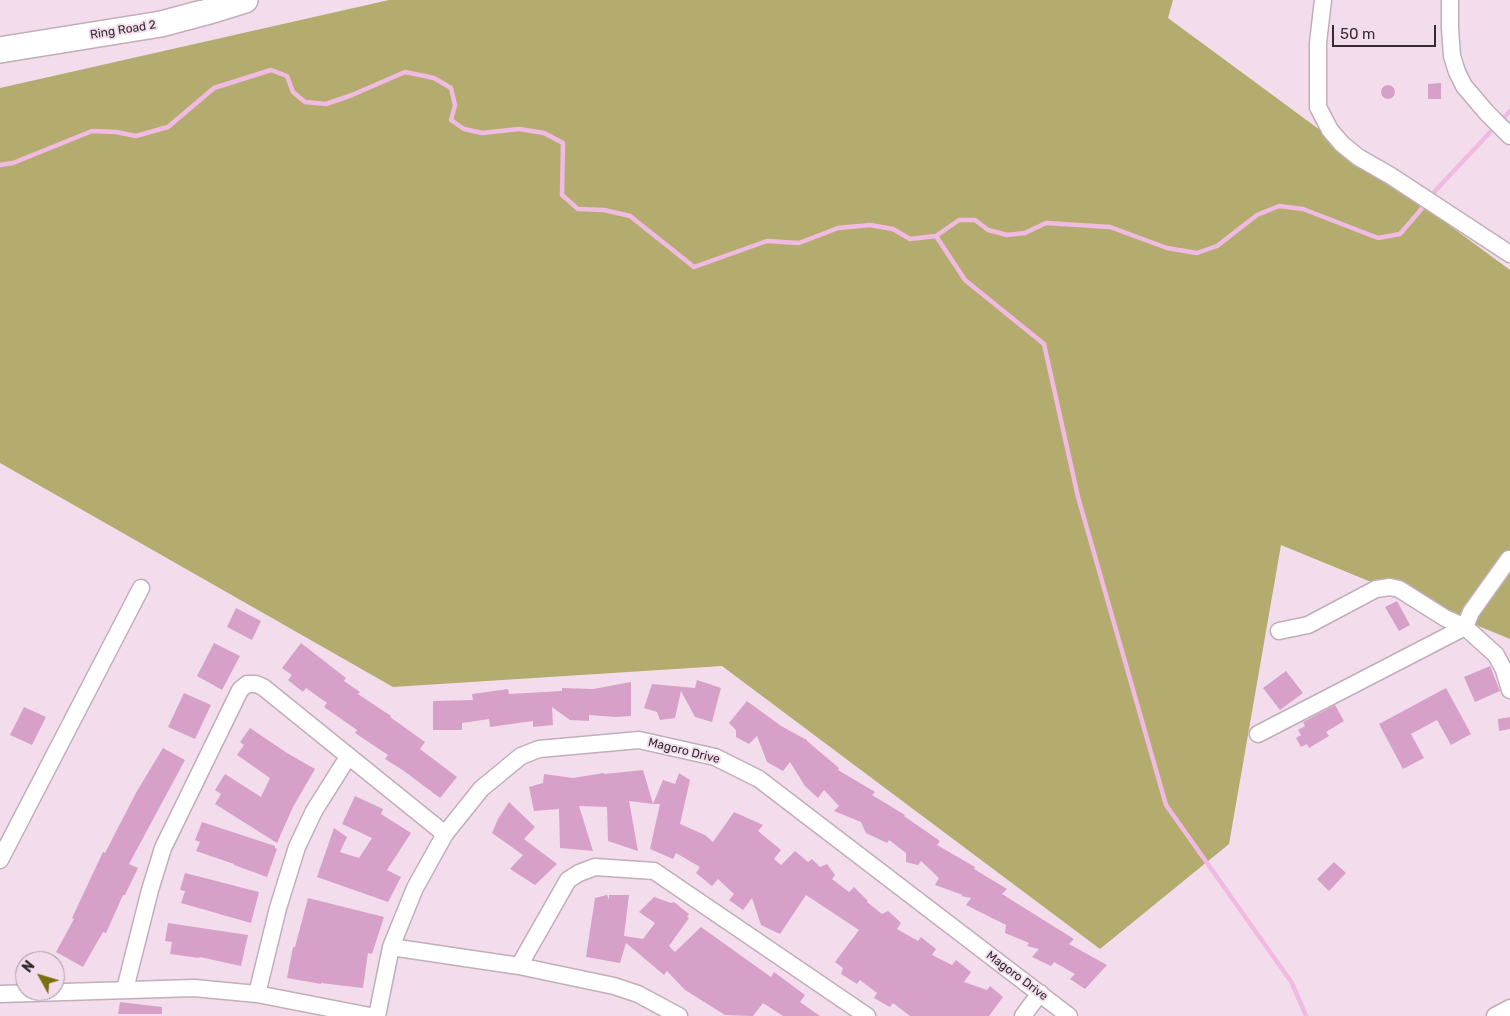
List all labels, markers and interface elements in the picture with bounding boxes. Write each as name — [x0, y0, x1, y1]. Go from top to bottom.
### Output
scale bar — [1335, 15, 1439, 47]
street label: Ring Road 2 — [89, 18, 157, 42]
text: 50 m — [1340, 25, 1375, 43]
street label: Magoro Drive — [647, 735, 721, 767]
street label: Magoro Drive — [983, 948, 1051, 1004]
north arrow — [15, 951, 65, 1001]
text: N — [19, 958, 39, 976]

